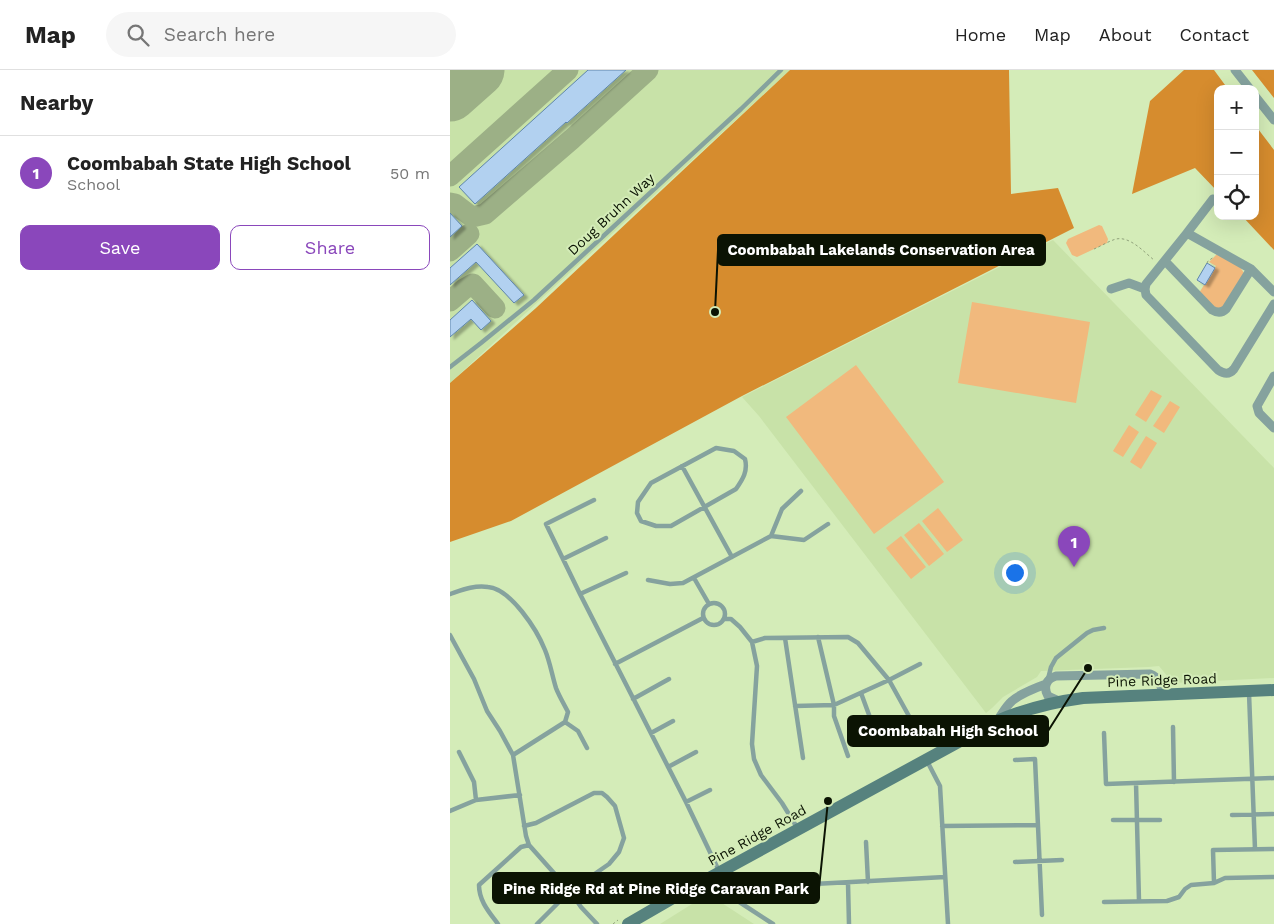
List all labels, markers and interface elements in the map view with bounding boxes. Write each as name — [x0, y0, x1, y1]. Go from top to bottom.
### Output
search box — [106, 12, 456, 57]
text: Map — [25, 21, 76, 49]
icon: search — [124, 21, 152, 49]
text: Search here — [164, 23, 275, 46]
text: Home — [955, 24, 1006, 45]
text: Map — [1034, 24, 1071, 45]
text: About — [1099, 24, 1151, 45]
text: Contact — [1179, 24, 1249, 45]
map controls — [1214, 85, 1259, 220]
button: + — [1214, 85, 1259, 130]
text: Nearby — [20, 90, 93, 115]
button: − — [1214, 130, 1259, 175]
text: Coombabah State High School — [67, 152, 351, 175]
text: 1 — [33, 164, 39, 183]
text: 50 m — [390, 164, 430, 183]
street label: Doug Bruhn Way — [564, 169, 658, 258]
text: School — [67, 175, 120, 194]
button: locate — [1214, 175, 1259, 220]
button: Save — [20, 225, 220, 270]
button: Share — [230, 225, 430, 270]
callout: Coombabah Lakelands Conservation Area — [718, 235, 1045, 265]
text: Coombabah Lakelands Conservation Area — [727, 241, 1035, 259]
pin: 1 — [1058, 526, 1090, 567]
your location — [1002, 560, 1028, 586]
street label: Pine Ridge Road — [1107, 670, 1217, 690]
callout: Coombabah High School — [848, 716, 1048, 746]
text: Coombabah High School — [858, 722, 1038, 740]
street label: Pine Ridge Road — [705, 801, 809, 869]
callout: Pine Ridge Rd at Pine Ridge Caravan Park — [493, 873, 819, 903]
text: Pine Ridge Rd at Pine Ridge Caravan Park — [503, 880, 810, 898]

